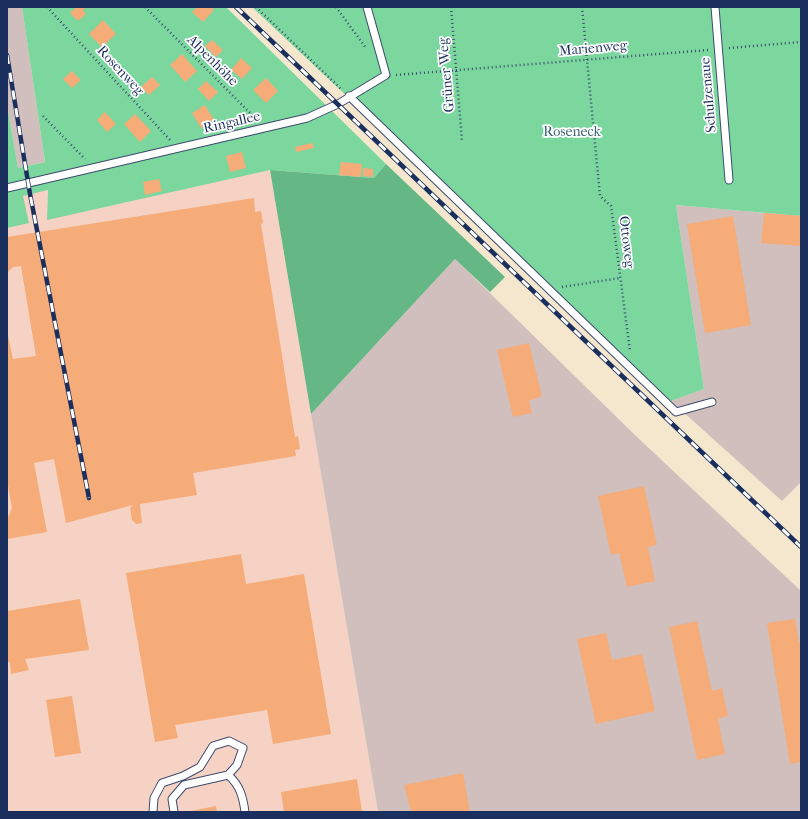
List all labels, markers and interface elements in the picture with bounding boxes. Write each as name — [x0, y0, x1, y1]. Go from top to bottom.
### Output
street label: Alpenhöhe — [183, 32, 241, 90]
street label: Grüner Weg — [435, 37, 459, 113]
street label: Marienweg — [558, 38, 628, 60]
street label: Rosenweg — [93, 43, 147, 99]
street label: Schulzenaue — [697, 57, 721, 133]
street label: Ringallee — [202, 108, 262, 138]
park label: Roseneck — [543, 125, 601, 141]
street label: Ottoweg — [614, 215, 638, 269]

